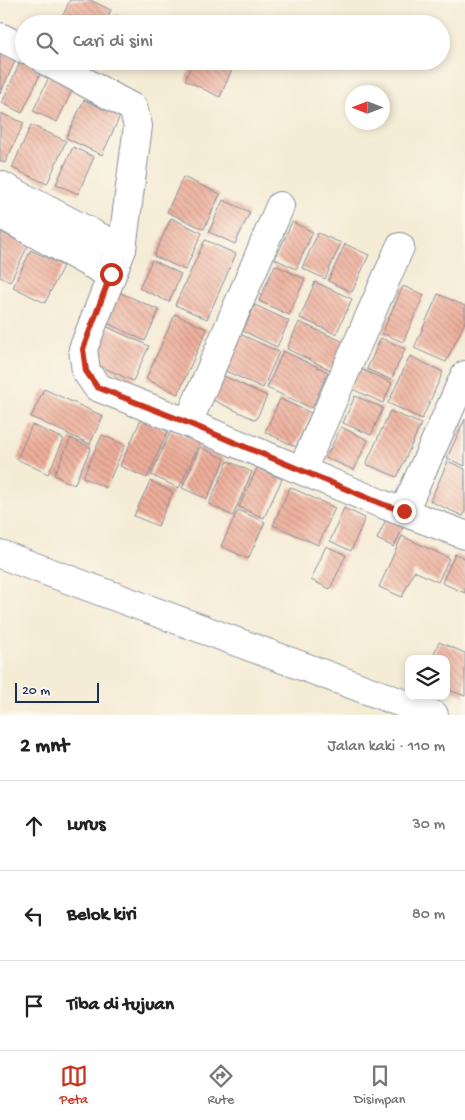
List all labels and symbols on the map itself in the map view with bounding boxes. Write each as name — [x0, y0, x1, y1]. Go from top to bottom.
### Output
north arrow — [345, 85, 390, 130]
route start — [100, 263, 123, 286]
route end — [393, 500, 416, 523]
scale bar — [15, 680, 99, 703]

